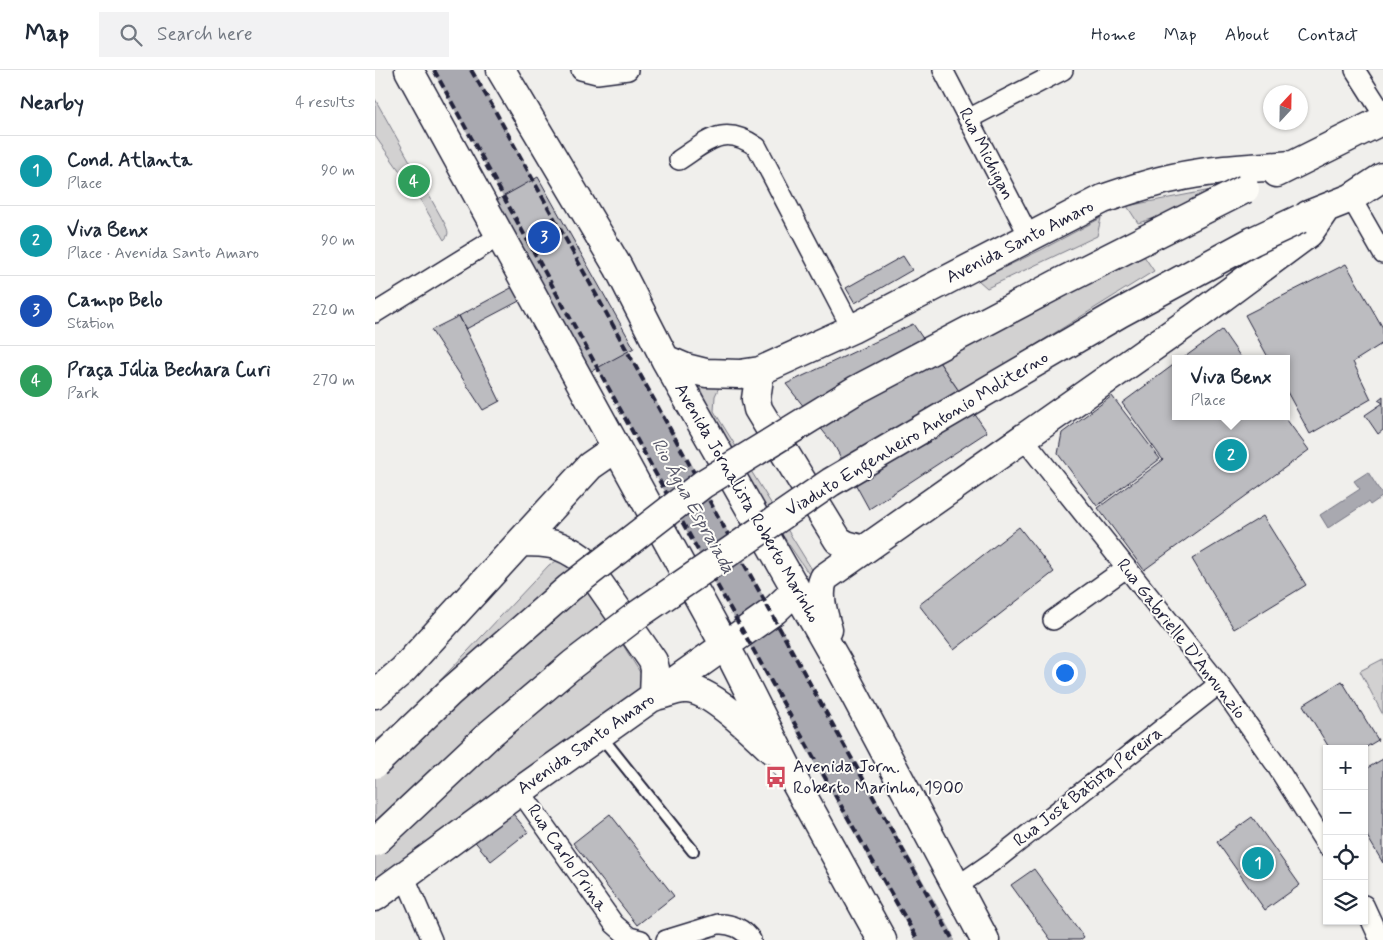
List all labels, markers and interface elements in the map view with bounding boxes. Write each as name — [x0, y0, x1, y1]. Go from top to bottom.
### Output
search box — [99, 12, 449, 57]
text: Map — [25, 19, 69, 50]
icon: search — [117, 21, 145, 49]
text: Search here — [157, 22, 253, 47]
text: Home — [1091, 23, 1136, 47]
text: Map — [1164, 23, 1197, 47]
text: About — [1225, 23, 1269, 47]
text: Contact — [1297, 23, 1358, 47]
north arrow — [1263, 85, 1308, 130]
text: Nearby — [20, 89, 84, 117]
text: 4 results — [295, 92, 355, 113]
street label: Rua Michigan — [952, 104, 1020, 204]
text: Cond. Atlanta — [67, 148, 192, 173]
text: 1 — [32, 160, 40, 181]
text: 90 m — [321, 160, 355, 181]
pin: 4 — [398, 162, 430, 200]
text: Place — [67, 173, 102, 194]
street label: Avenida Santo Amaro — [942, 194, 1098, 290]
text: Viva Benx — [67, 218, 148, 243]
pin: 3 — [528, 218, 560, 256]
text: 2 — [32, 230, 40, 251]
text: 90 m — [321, 230, 355, 251]
text: Place · Avenida Santo Amaro — [67, 243, 259, 264]
text: Campo Belo — [67, 288, 163, 313]
text: 3 — [32, 300, 40, 321]
text: 220 m — [312, 300, 355, 321]
text: Station — [67, 313, 114, 334]
street label: Viaduto Engenheiro Antonio Moliterno — [781, 346, 1054, 524]
popup — [1172, 355, 1290, 420]
text: Praça Júlia Bechara Curi — [67, 358, 271, 383]
text: Viva Benx — [1190, 365, 1272, 390]
text: 4 — [31, 370, 41, 391]
text: 270 m — [312, 370, 355, 391]
street label: Avenida Jornalista Roberto Marinho — [669, 379, 826, 627]
text: Park — [67, 383, 99, 404]
text: Place — [1190, 390, 1226, 411]
water label: Rio Água Espraiada — [645, 434, 741, 579]
pin: 2 — [1215, 436, 1247, 474]
street label: Rua Gabrielle D'Annunzio — [1111, 554, 1251, 724]
your location — [1052, 660, 1078, 686]
street label: Avenida Santo Amaro — [513, 688, 659, 800]
street label: Rua José Batista Pereira — [1009, 721, 1167, 853]
map controls — [1323, 745, 1368, 925]
button: + — [1323, 745, 1368, 790]
place label: Avenida Jorn. Roberto Marinho, 1900 — [793, 755, 964, 800]
bus stop icon: Avenida Jorn. Roberto Marinho, 1900 — [763, 764, 789, 790]
button: − — [1323, 790, 1368, 835]
street label: Rua Carlo Prina — [521, 799, 613, 917]
button: locate — [1323, 835, 1368, 880]
pin: 1 — [1242, 844, 1274, 882]
button: layers — [1323, 880, 1368, 925]

